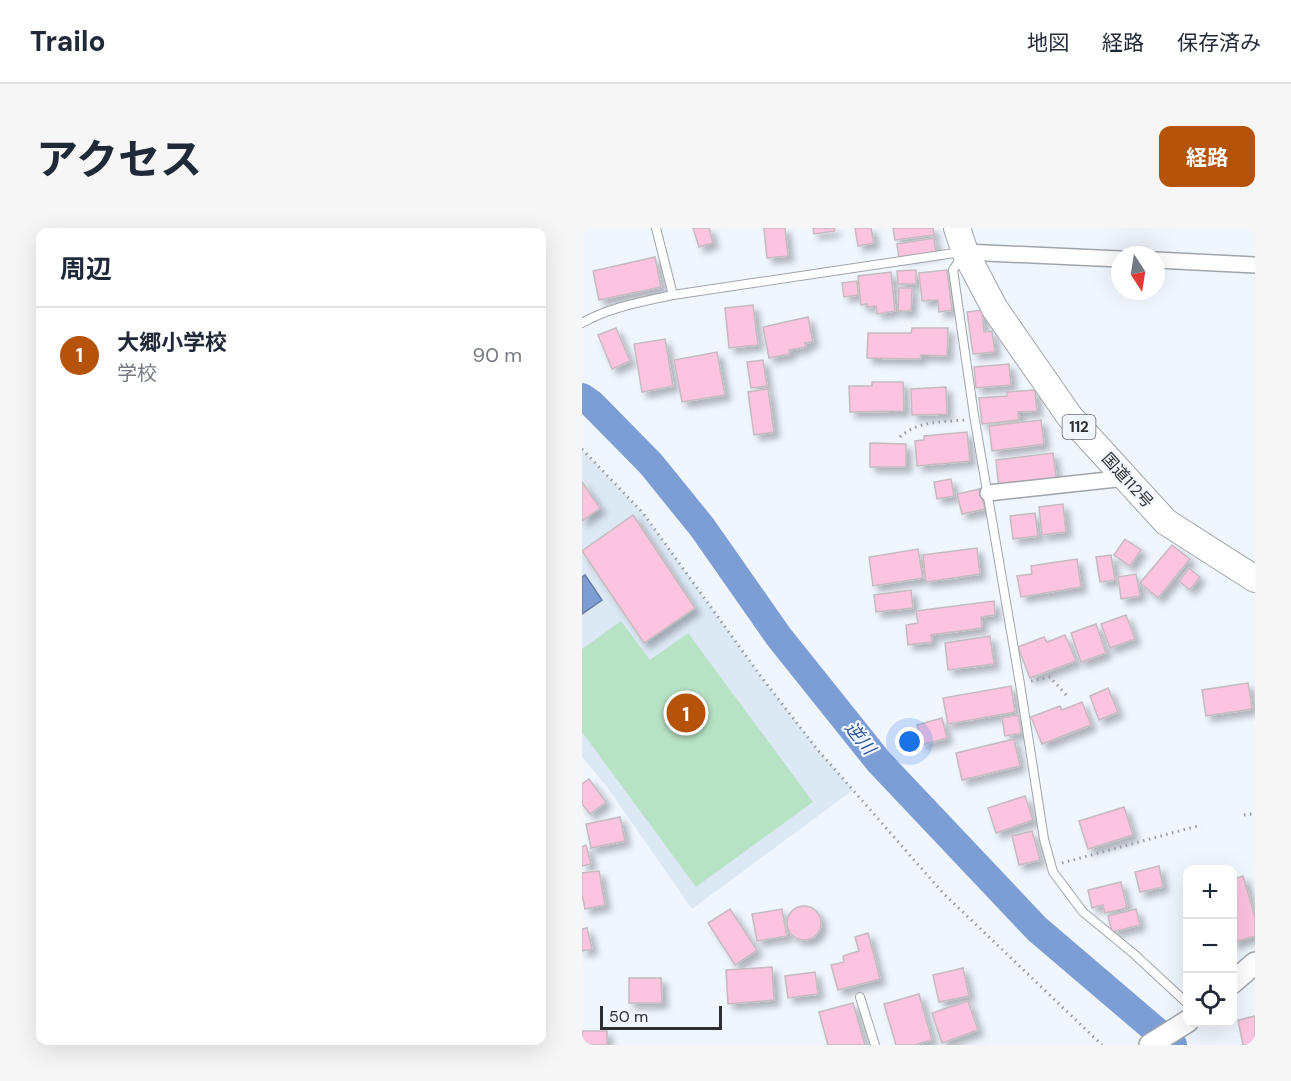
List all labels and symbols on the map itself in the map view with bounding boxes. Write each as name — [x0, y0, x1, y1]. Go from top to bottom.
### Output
north arrow — [1111, 246, 1165, 300]
road number: 112 — [1062, 415, 1096, 439]
street label: 国道112号 — [1097, 448, 1158, 512]
pin: 1 — [666, 690, 706, 736]
water label: 逆川 — [839, 716, 882, 761]
your location — [895, 727, 924, 756]
scale bar — [600, 1003, 722, 1030]

